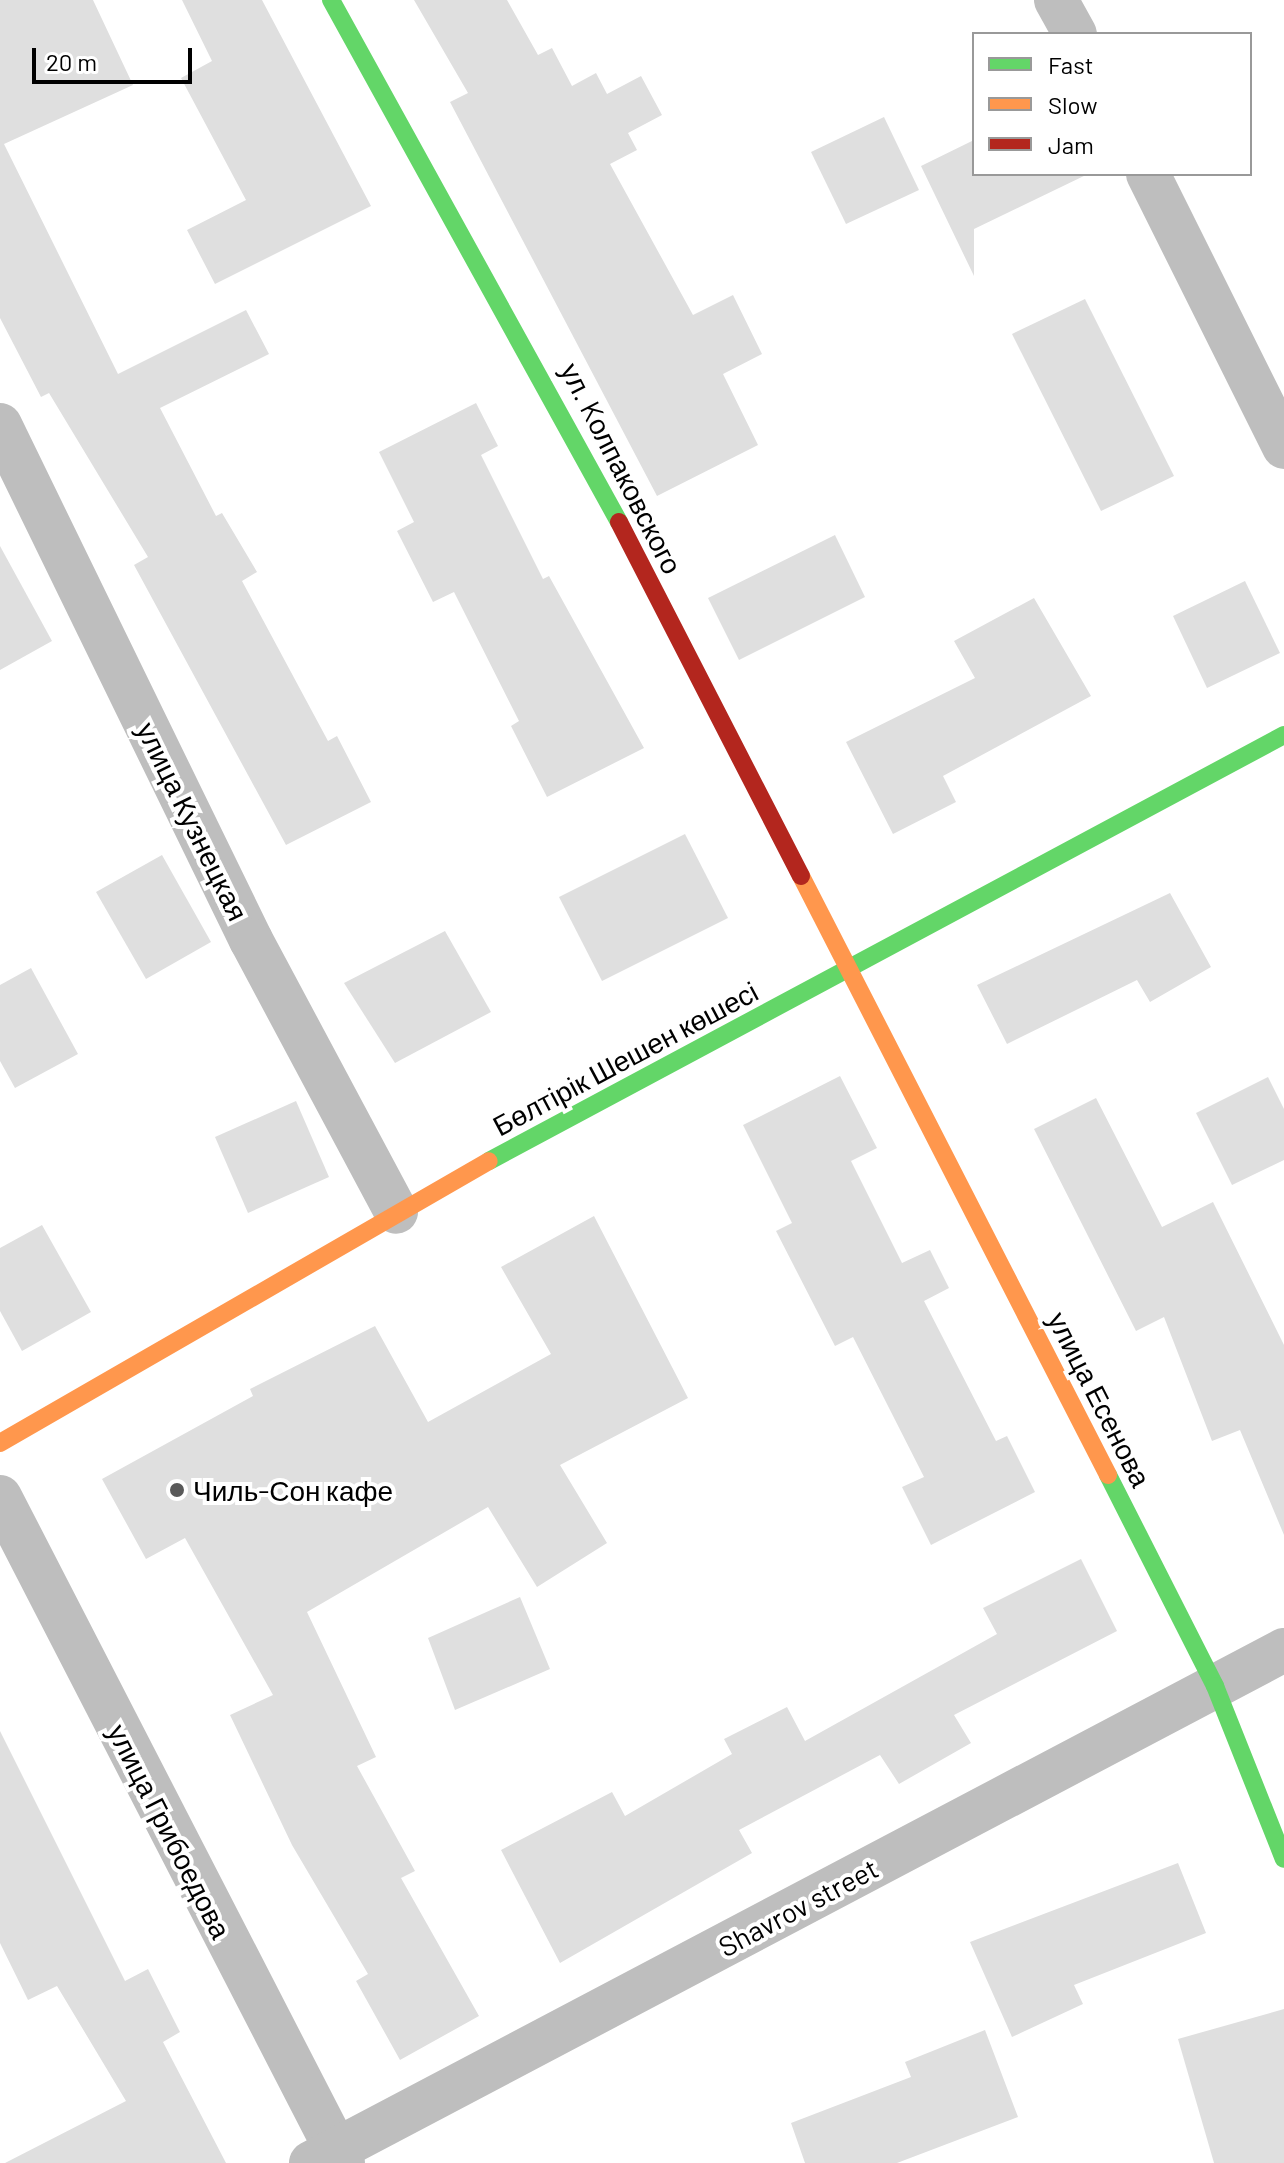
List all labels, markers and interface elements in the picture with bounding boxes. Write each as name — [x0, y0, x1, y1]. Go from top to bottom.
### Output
scale bar — [36, 32, 196, 82]
legend — [972, 32, 1252, 176]
text: 20 m — [46, 47, 97, 76]
text: Fast — [1048, 50, 1093, 79]
text: Slow — [1048, 90, 1097, 119]
text: Jam — [1048, 130, 1094, 159]
street label: ул. Kолпаковского — [554, 357, 690, 579]
street label: улица Кузнецкая — [130, 716, 256, 926]
street label: Бөлтірік Шешен көшесі — [487, 974, 763, 1142]
street label: улица Есенова — [1042, 1306, 1158, 1492]
place label: Чиль-Сон кафе — [193, 1473, 393, 1507]
marker: Чиль-Сон кафе — [168, 1481, 186, 1499]
street label: улица Грибоедова — [101, 1718, 239, 1944]
street label: Shavrov street — [712, 1851, 884, 1963]

